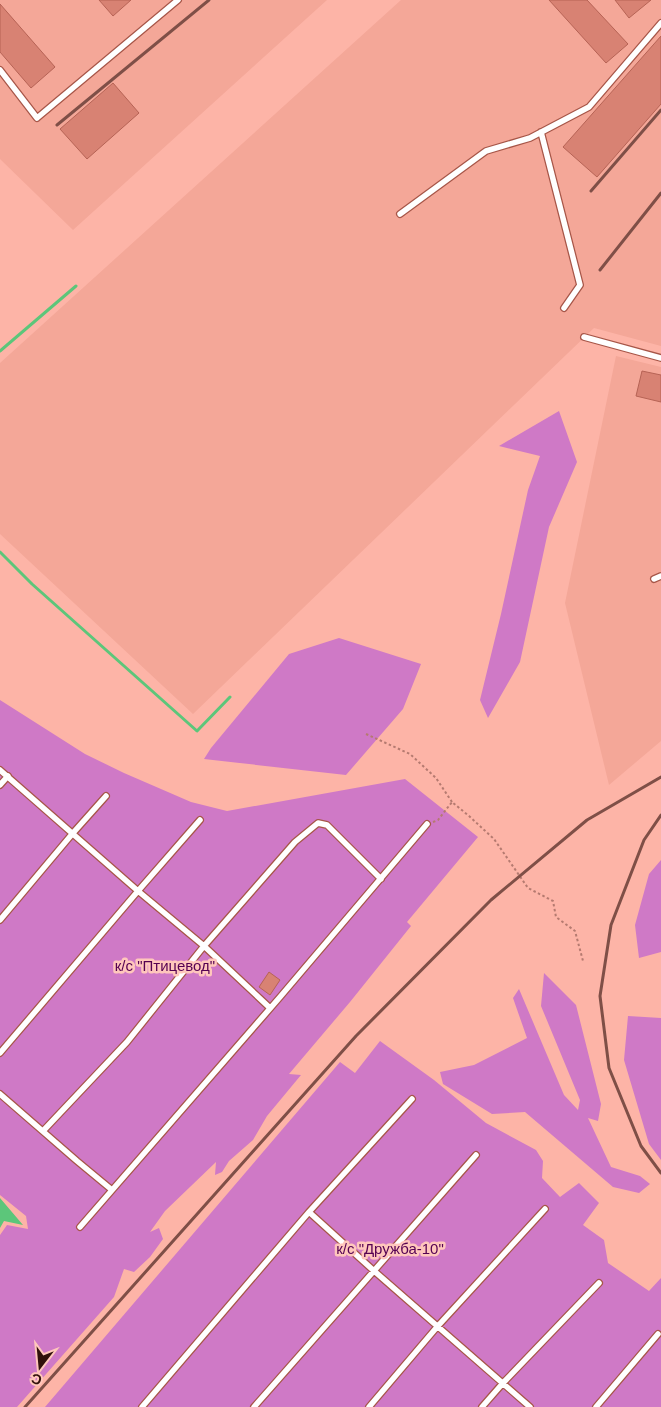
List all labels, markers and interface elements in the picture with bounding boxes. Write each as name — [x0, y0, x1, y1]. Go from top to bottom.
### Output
park label: к/с "Птицевод" — [115, 957, 215, 974]
park label: к/с "Дружба-10" — [336, 1240, 444, 1257]
north arrow — [15, 1342, 65, 1392]
text: С — [29, 1370, 43, 1389]

